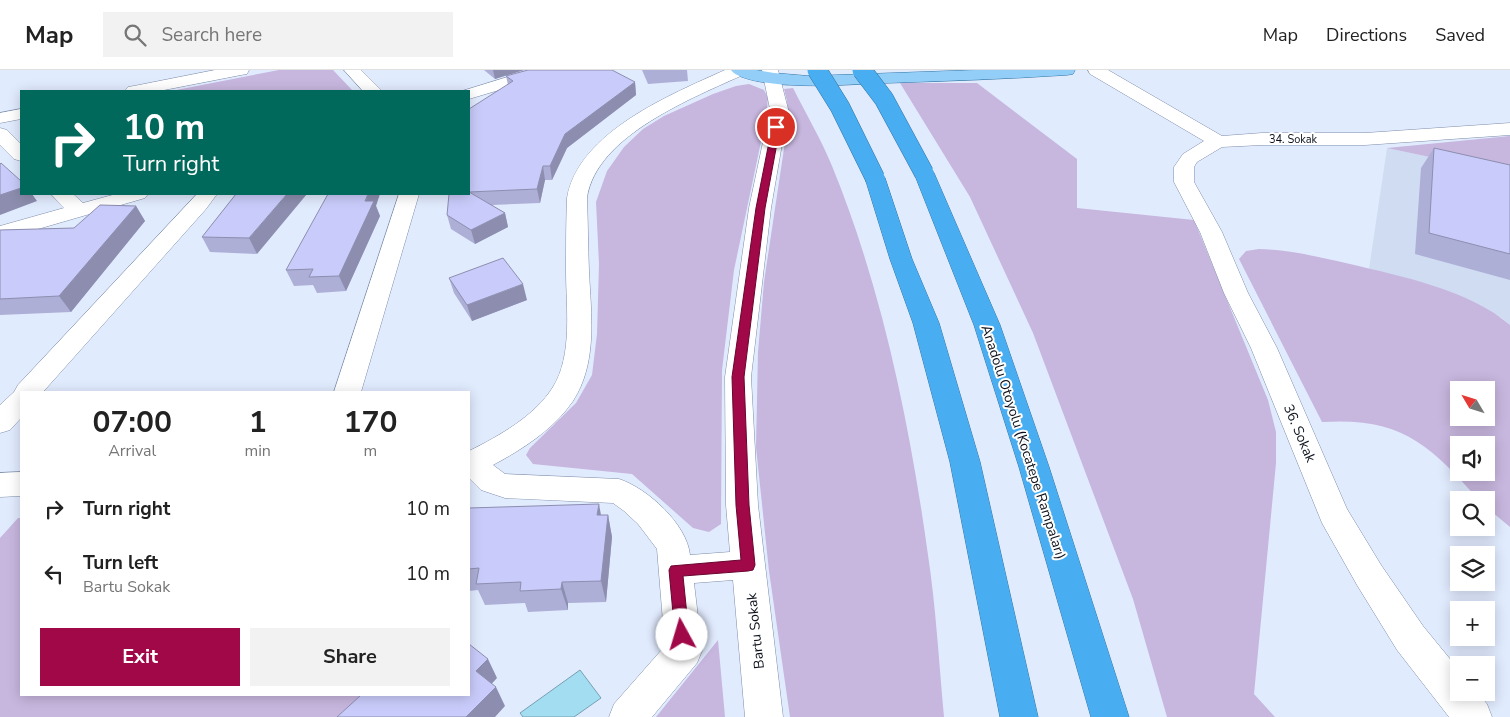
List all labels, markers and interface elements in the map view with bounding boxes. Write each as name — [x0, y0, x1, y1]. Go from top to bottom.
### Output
search box — [103, 12, 453, 57]
text: Map — [25, 19, 73, 51]
icon: search — [121, 21, 149, 49]
text: Search here — [161, 22, 262, 48]
text: Map — [1263, 23, 1298, 47]
text: Directions — [1326, 23, 1407, 47]
text: Saved — [1435, 23, 1485, 47]
text: 10 m — [123, 104, 205, 151]
pin — [755, 106, 797, 148]
icon: right — [40, 110, 105, 175]
icon: arrive — [762, 113, 790, 141]
street label: 34. Sokak — [1269, 132, 1318, 147]
text: Turn right — [123, 149, 219, 179]
street label: Anadolu Otoyolu (Kocatepe Rampaları) — [977, 322, 1071, 562]
north arrow — [1450, 381, 1495, 426]
map controls — [1450, 381, 1495, 701]
street label: 36. Sokak — [1279, 401, 1321, 466]
text: 07:00 — [93, 402, 172, 443]
text: 1 — [249, 402, 267, 443]
text: 170 — [343, 402, 397, 443]
button: sound — [1450, 436, 1495, 481]
text: Arrival — [108, 440, 156, 462]
text: min — [244, 440, 271, 462]
text: m — [364, 440, 377, 462]
button: search — [1450, 491, 1495, 536]
icon: right — [40, 495, 68, 523]
text: Turn right — [83, 496, 170, 522]
text: 10 m — [406, 496, 450, 522]
button: layers — [1450, 546, 1495, 591]
text: Turn left — [83, 550, 158, 576]
icon: left — [40, 560, 68, 588]
text: 10 m — [406, 561, 450, 587]
text: Bartu Sokak — [83, 576, 170, 598]
street label: Bartu Sokak — [742, 591, 769, 670]
button: + — [1450, 601, 1495, 646]
position arrow — [655, 608, 707, 660]
button: Exit — [40, 628, 240, 686]
button: Share — [250, 628, 450, 686]
button: − — [1450, 656, 1495, 701]

